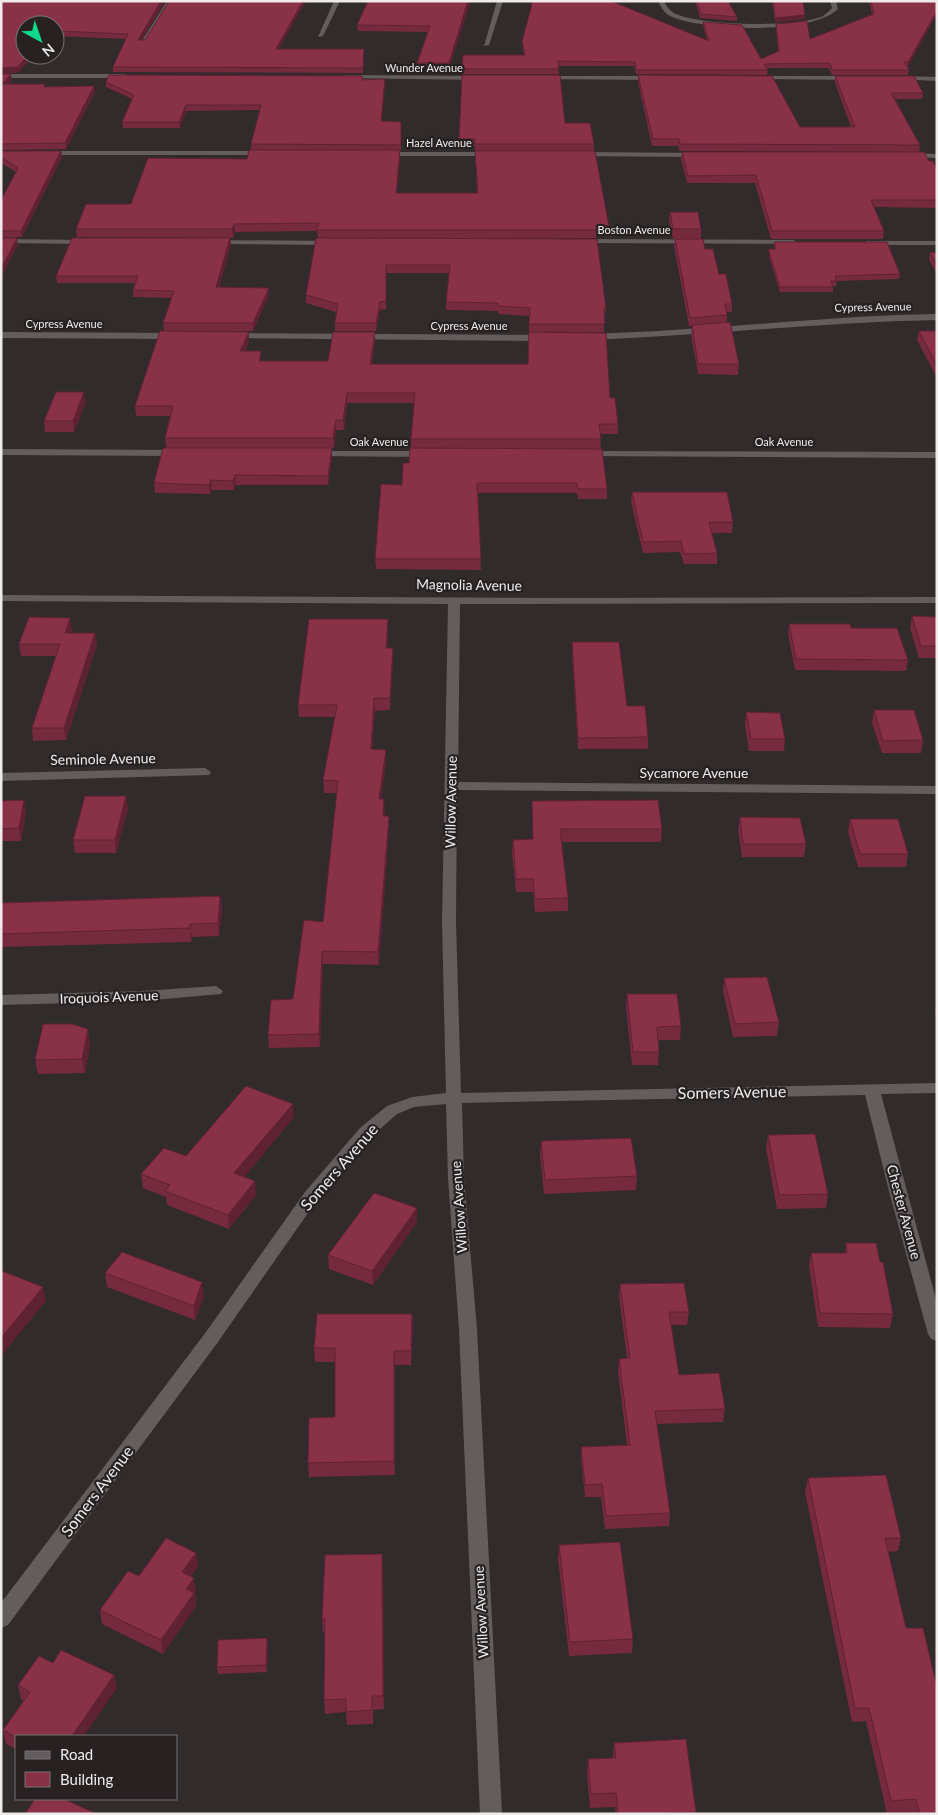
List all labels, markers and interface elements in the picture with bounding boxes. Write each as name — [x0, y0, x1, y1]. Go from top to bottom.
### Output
north arrow — [15, 15, 65, 65]
text: N — [39, 40, 58, 60]
street label: Wunder Avenue — [385, 61, 463, 74]
street label: Hazel Avenue — [406, 136, 472, 149]
street label: Boston Avenue — [597, 223, 671, 236]
street label: Cypress Avenue — [834, 299, 912, 314]
street label: Cypress Avenue — [26, 317, 103, 330]
street label: Cypress Avenue — [431, 319, 508, 332]
street label: Oak Avenue — [350, 435, 408, 448]
street label: Oak Avenue — [755, 435, 813, 448]
street label: Magnolia Avenue — [416, 575, 522, 594]
street label: Seminole Avenue — [50, 749, 156, 768]
street label: Willow Avenue — [441, 756, 460, 848]
street label: Sycamore Avenue — [639, 764, 749, 781]
street label: Iroquois Avenue — [59, 986, 159, 1007]
street label: Somers Avenue — [678, 1081, 786, 1102]
street label: Somers Avenue — [296, 1119, 381, 1214]
street label: Willow Avenue — [447, 1160, 470, 1254]
street label: Chester Avenue — [884, 1163, 925, 1261]
street label: Somers Avenue — [56, 1442, 137, 1540]
street label: Willow Avenue — [470, 1565, 491, 1659]
legend — [15, 1735, 178, 1800]
text: Road — [60, 1745, 93, 1763]
text: Building — [60, 1770, 113, 1788]

